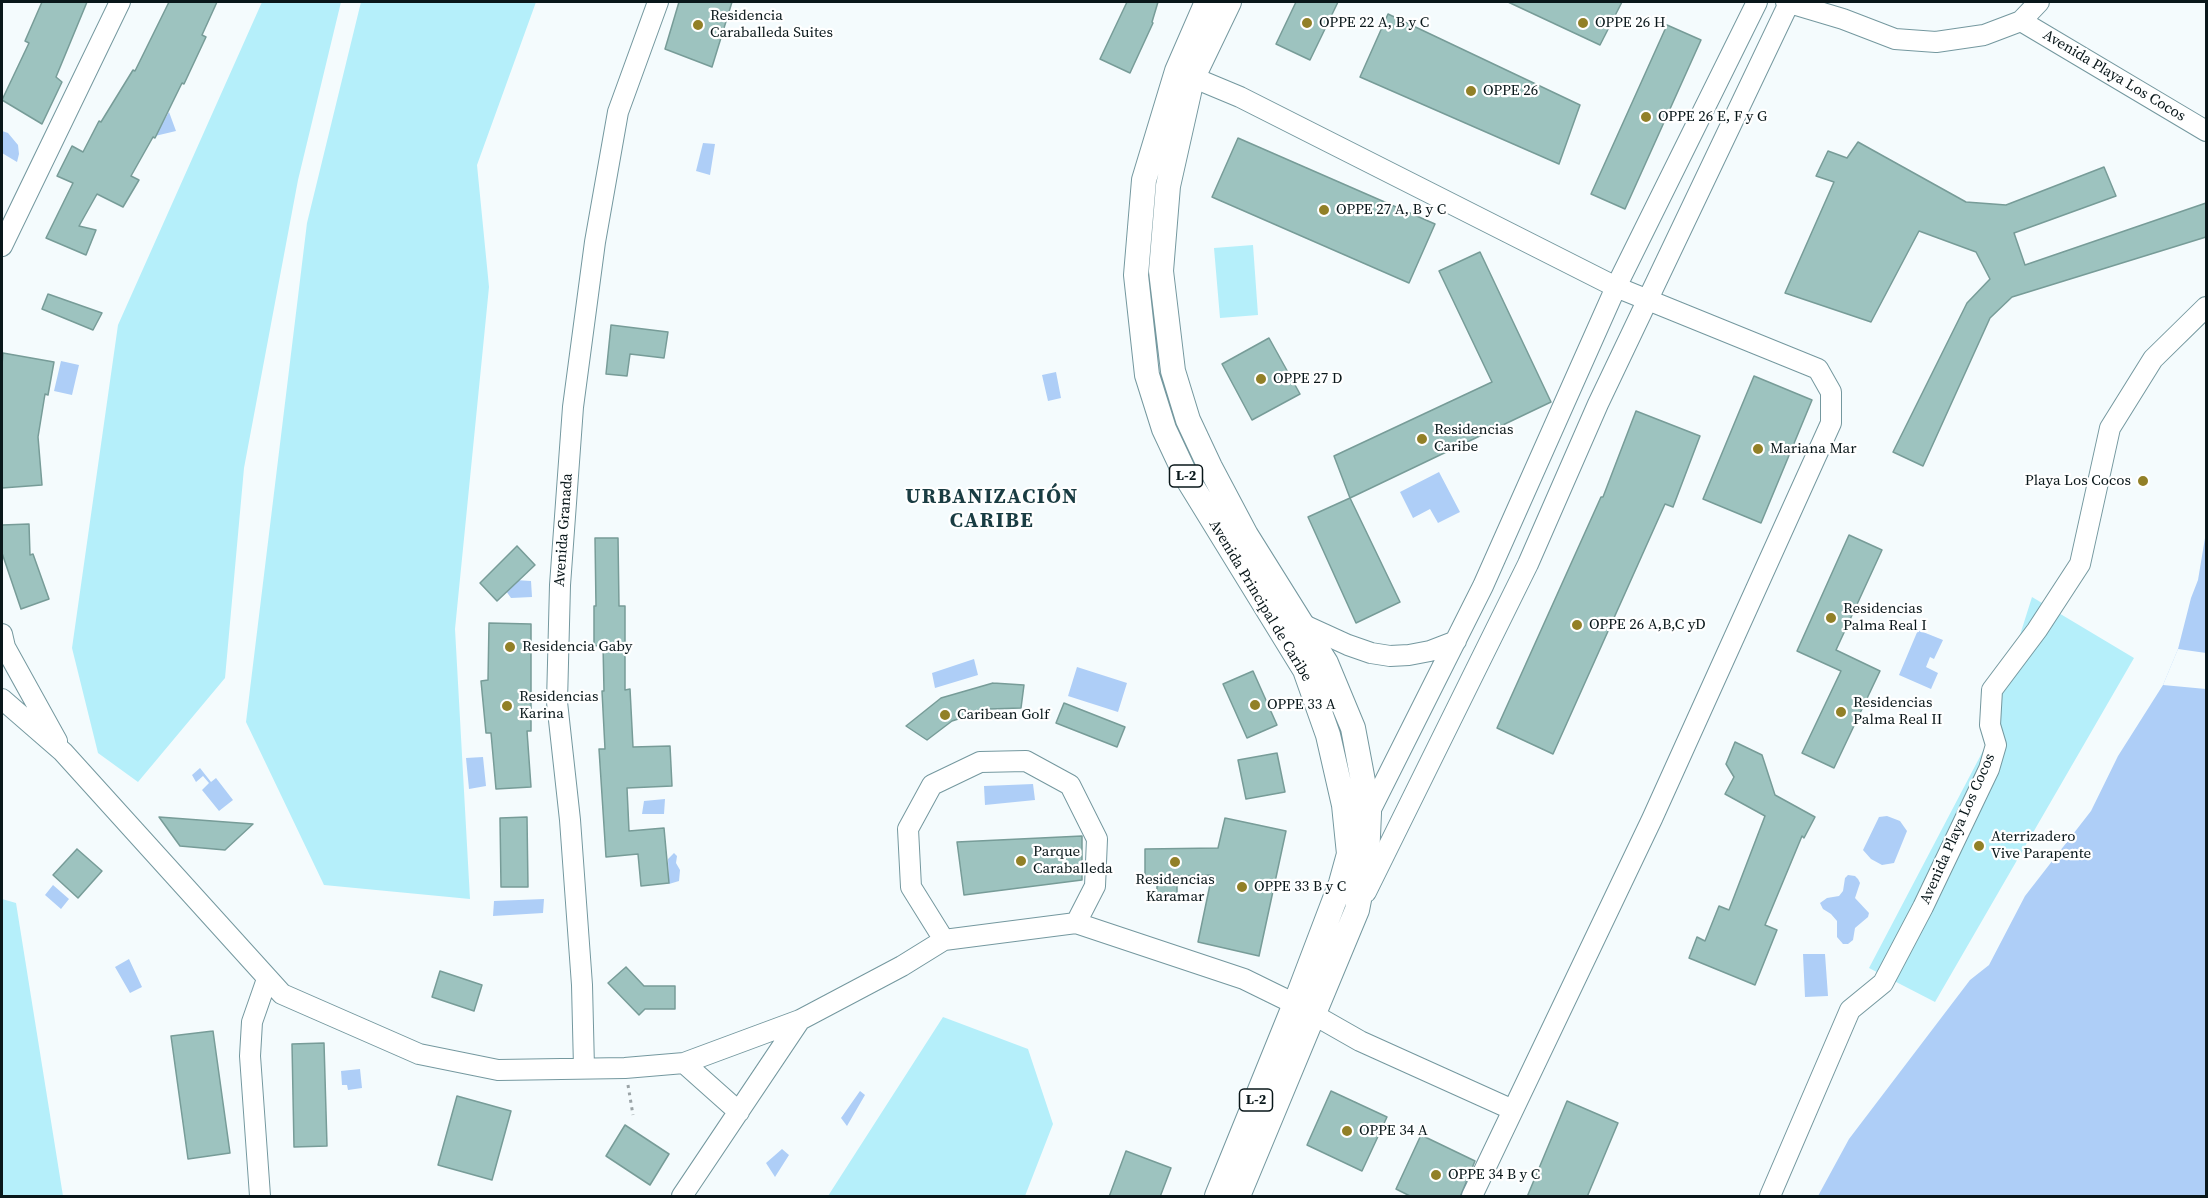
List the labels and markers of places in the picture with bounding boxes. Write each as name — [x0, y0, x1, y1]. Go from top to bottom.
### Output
place label: Residencia Caraballeda Suites — [710, 7, 833, 42]
place label: OPPE 22 A, B y C — [1319, 14, 1429, 32]
place label: OPPE 26 H — [1595, 14, 1665, 32]
marker: OPPE 22 A, B y C — [1300, 16, 1314, 30]
marker: OPPE 26 H — [1576, 16, 1590, 30]
marker: Residencia Caraballeda Suites — [691, 18, 705, 32]
place label: OPPE 26 — [1483, 82, 1538, 100]
marker: OPPE 26 — [1464, 84, 1478, 98]
place label: OPPE 26 E, F y G — [1658, 108, 1767, 126]
marker: OPPE 26 E, F y G — [1639, 110, 1653, 124]
place label: OPPE 27 A, B y C — [1336, 201, 1446, 219]
marker: OPPE 27 A, B y C — [1317, 203, 1331, 217]
place label: OPPE 27 D — [1273, 370, 1342, 388]
marker: OPPE 27 D — [1254, 372, 1268, 386]
place label: Residencias Caribe — [1434, 421, 1513, 456]
marker: Residencias Caribe — [1415, 432, 1429, 446]
place label: Mariana Mar — [1770, 440, 1857, 458]
marker: Mariana Mar — [1751, 442, 1765, 456]
place label: Playa Los Cocos — [2025, 472, 2131, 490]
marker: Playa Los Cocos — [2136, 474, 2150, 488]
place label: Residencias Palma Real I — [1843, 600, 1927, 635]
marker: Residencias Palma Real I — [1824, 611, 1838, 625]
place label: OPPE 26 A,B,C yD — [1589, 616, 1706, 634]
marker: OPPE 26 A,B,C yD — [1570, 618, 1584, 632]
place label: Residencia Gaby — [522, 638, 632, 656]
marker: Residencia Gaby — [503, 640, 517, 654]
place label: Residencias Karina — [519, 688, 598, 723]
place label: Residencias Palma Real II — [1853, 694, 1942, 729]
place label: OPPE 33 A — [1267, 696, 1336, 714]
marker: OPPE 33 A — [1248, 698, 1262, 712]
marker: Residencias Karina — [500, 699, 514, 713]
marker: Residencias Palma Real II — [1834, 705, 1848, 719]
place label: Caribean Golf — [957, 706, 1049, 724]
marker: Caribean Golf — [938, 708, 952, 722]
place label: Aterrizadero Vive Parapente — [1991, 828, 2091, 863]
marker: Aterrizadero Vive Parapente — [1972, 839, 1986, 853]
place label: Parque Caraballeda — [1033, 843, 1113, 878]
marker: Parque Caraballeda — [1014, 854, 1028, 868]
marker: Residencias Karamar — [1168, 855, 1182, 869]
place label: Residencias Karamar — [1135, 871, 1215, 906]
place label: OPPE 33 B y C — [1254, 878, 1346, 896]
marker: OPPE 33 B y C — [1235, 880, 1249, 894]
place label: OPPE 34 A — [1359, 1122, 1428, 1140]
marker: OPPE 34 A — [1340, 1124, 1354, 1138]
place label: OPPE 34 B y C — [1448, 1166, 1540, 1184]
marker: OPPE 34 B y C — [1429, 1168, 1443, 1182]

